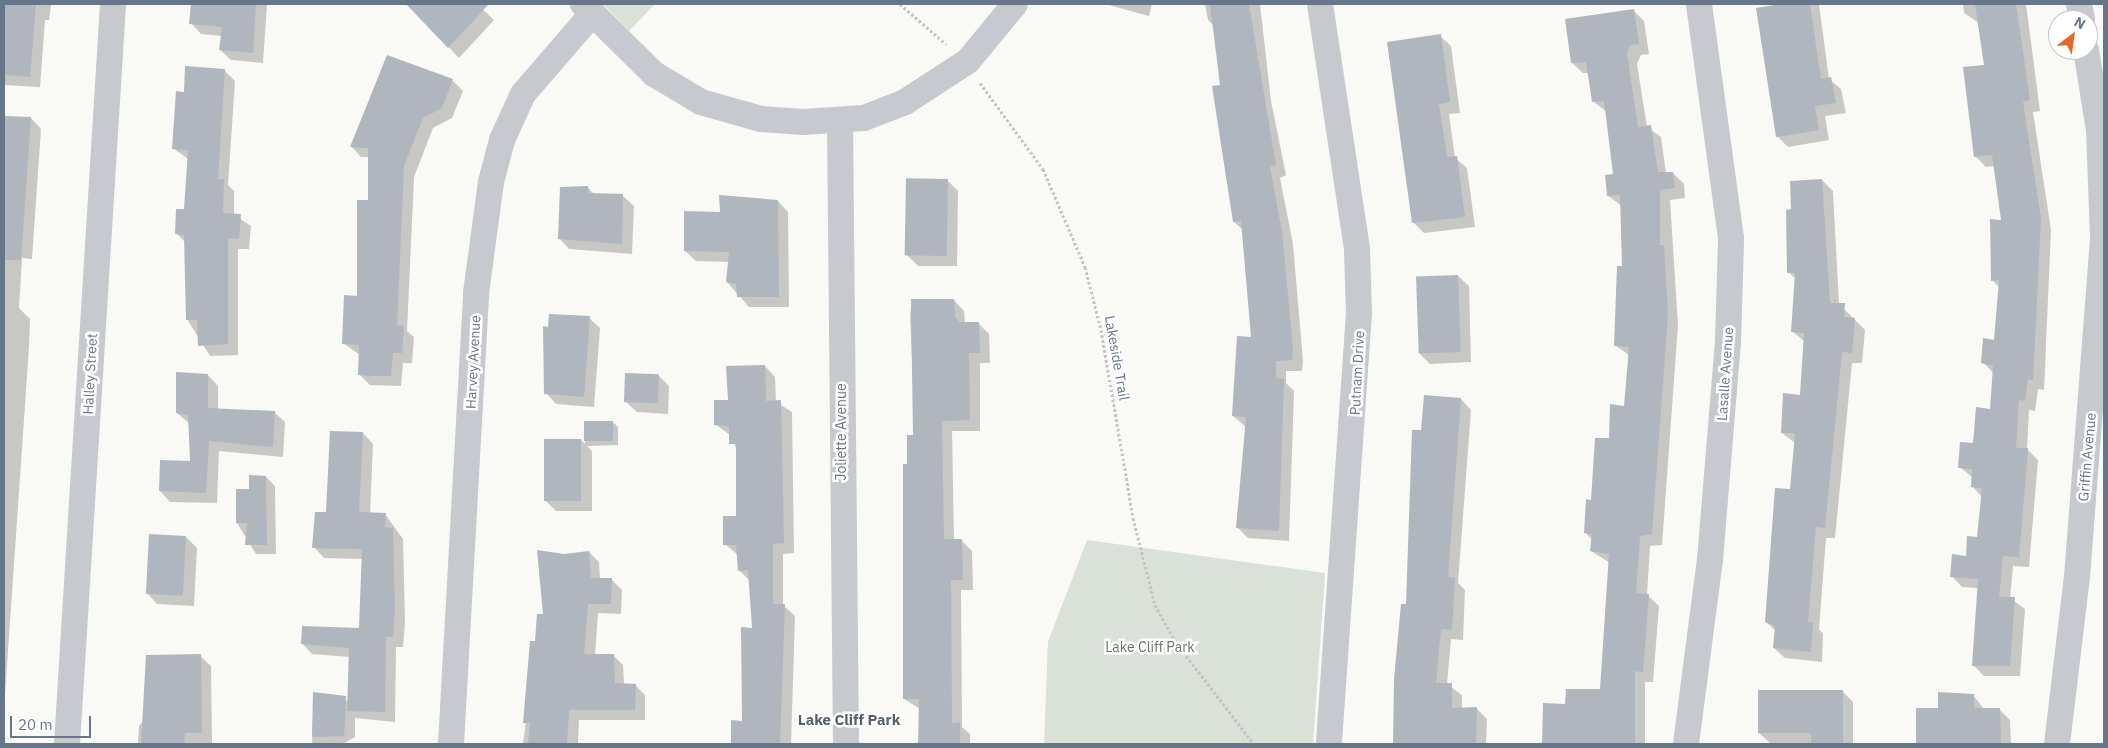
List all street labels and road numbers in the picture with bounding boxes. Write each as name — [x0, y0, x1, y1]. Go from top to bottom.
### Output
street label: Lakeside Trail — [1101, 314, 1133, 402]
street label: Harvey Avenue — [462, 315, 484, 409]
street label: Lasalle Avenue — [1713, 327, 1737, 421]
street label: Putnam Drive — [1346, 330, 1368, 416]
street label: Halley Street — [79, 333, 101, 415]
street label: Joliette Avenue — [833, 383, 849, 481]
street label: Griffin Avenue — [2075, 412, 2099, 502]

